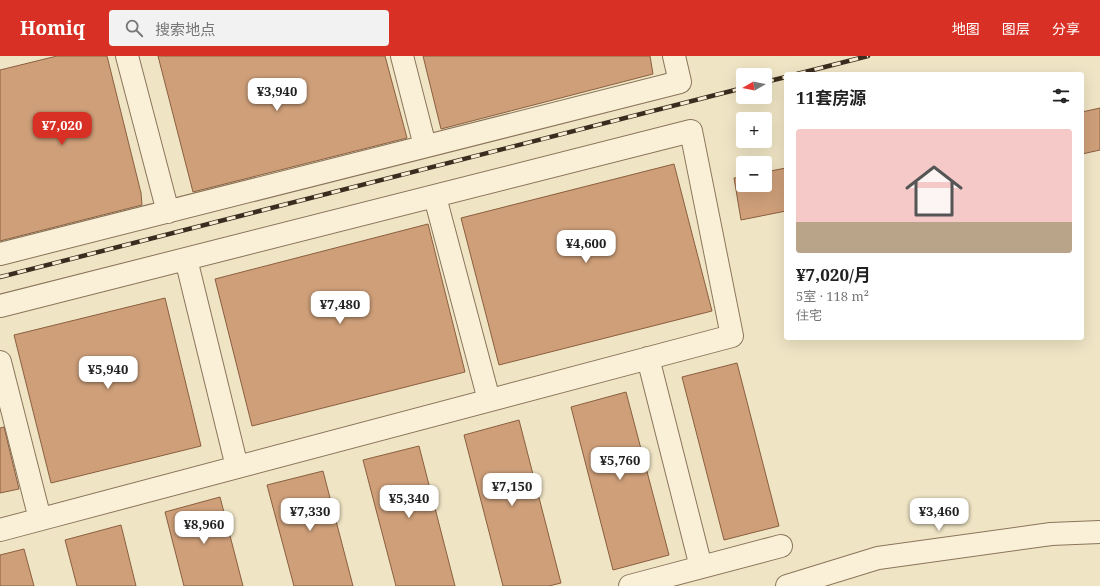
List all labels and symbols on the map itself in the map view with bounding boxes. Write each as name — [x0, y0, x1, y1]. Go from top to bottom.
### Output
north arrow — [736, 68, 772, 104]
pin: ¥3,940 — [244, 78, 310, 112]
pin: ¥7,020 — [29, 112, 95, 146]
pin: ¥4,600 — [553, 230, 619, 264]
pin: ¥7,480 — [307, 291, 373, 325]
pin: ¥5,940 — [75, 356, 141, 390]
pin: ¥5,760 — [587, 447, 653, 481]
pin: ¥7,150 — [479, 473, 545, 507]
pin: ¥5,340 — [376, 485, 442, 519]
pin: ¥7,330 — [277, 498, 343, 532]
pin: ¥3,460 — [906, 498, 972, 532]
pin: ¥8,960 — [171, 511, 237, 545]

